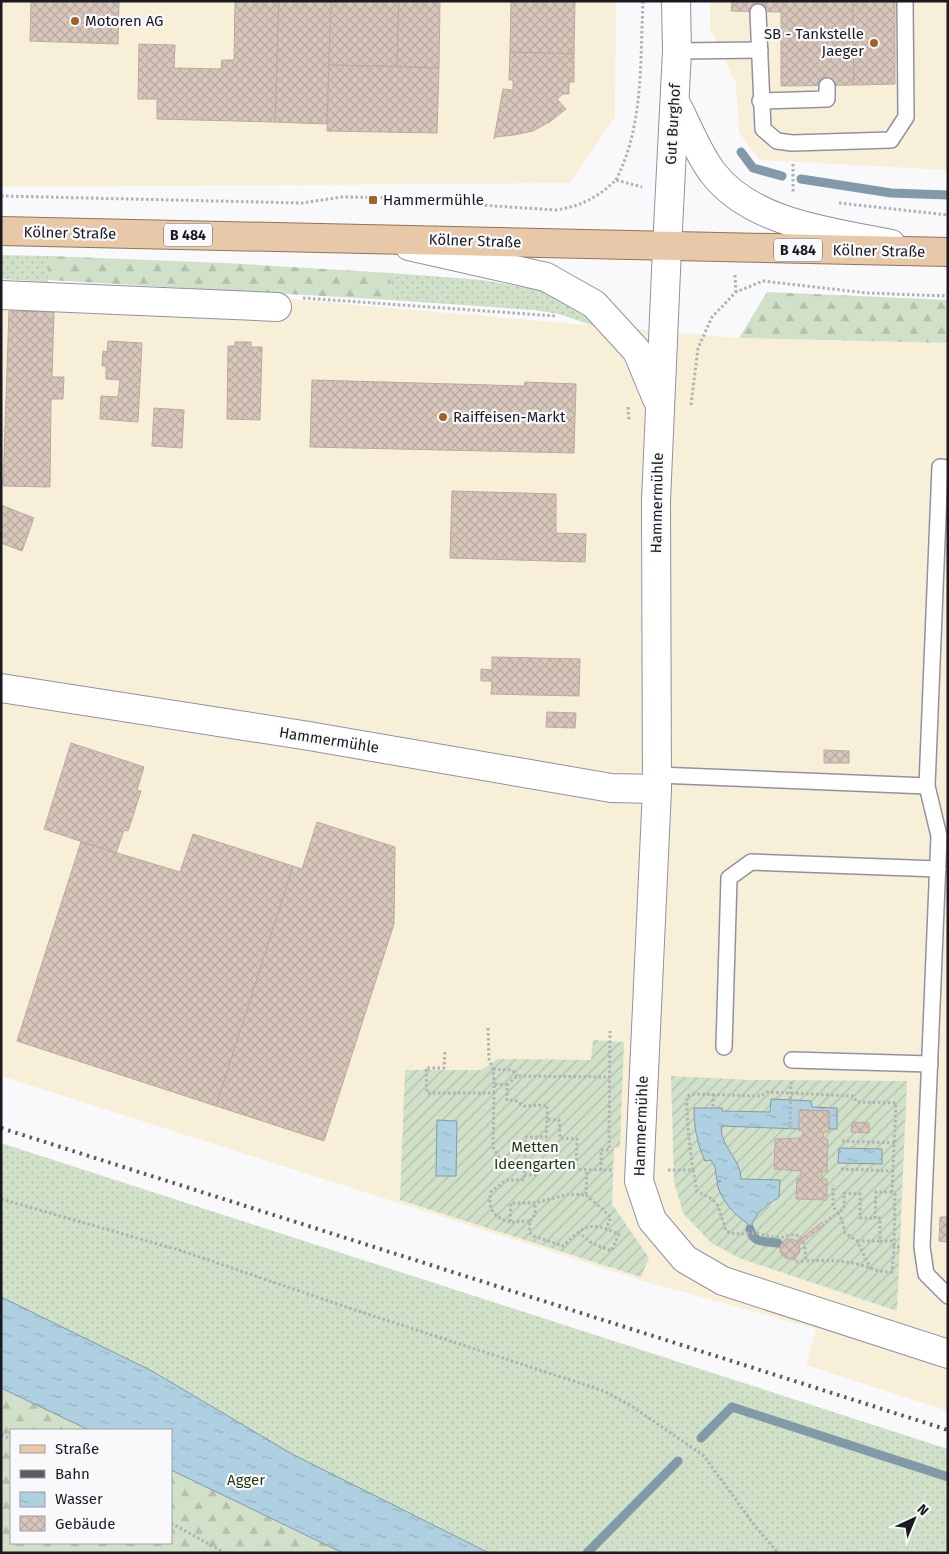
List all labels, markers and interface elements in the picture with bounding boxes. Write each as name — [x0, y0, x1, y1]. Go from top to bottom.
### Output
place label: Motoren AG — [85, 12, 164, 30]
marker: Motoren AG — [69, 15, 81, 27]
place label: SB - Tankstelle Jaeger — [764, 25, 864, 60]
marker: SB - Tankstelle Jaeger — [868, 37, 880, 49]
street label: Gut Burghof — [662, 82, 684, 165]
place label: Hammermühle — [383, 191, 484, 209]
marker: Hammermühle — [367, 194, 379, 206]
street label: Kölner Straße — [24, 223, 116, 243]
road number: B 484 — [164, 224, 212, 246]
street label: Kölner Straße — [428, 230, 522, 252]
road number: B 484 — [774, 238, 822, 262]
street label: Kölner Straße — [833, 241, 925, 261]
place label: Raiffeisen-Markt — [453, 408, 566, 426]
marker: Raiffeisen-Markt — [437, 411, 449, 423]
street label: Hammermühle — [647, 452, 667, 554]
street label: Hammermühle — [278, 723, 380, 757]
street label: Hammermühle — [630, 1075, 652, 1177]
park label: Metten Ideengarten — [494, 1138, 576, 1173]
legend — [10, 1429, 172, 1544]
text: Straße — [55, 1440, 99, 1458]
text: Bahn — [55, 1465, 90, 1483]
park label: Agger — [227, 1471, 265, 1489]
text: Wasser — [55, 1490, 103, 1508]
north arrow — [889, 1494, 939, 1544]
text: N — [913, 1501, 932, 1519]
text: Gebäude — [55, 1515, 115, 1533]

